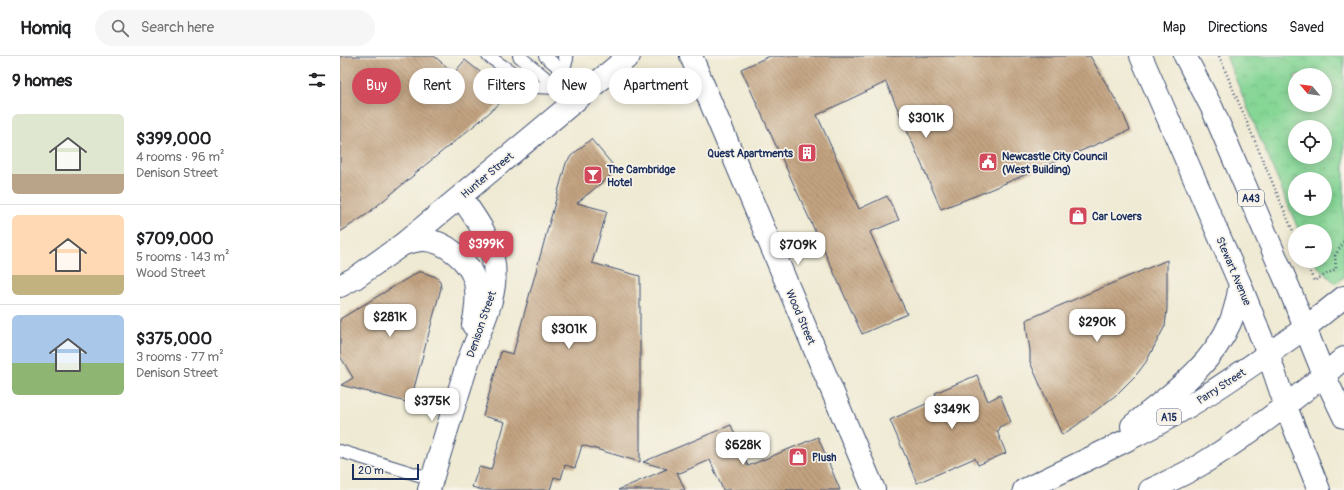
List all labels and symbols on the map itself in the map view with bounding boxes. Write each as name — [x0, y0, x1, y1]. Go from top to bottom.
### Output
north arrow — [1288, 68, 1332, 112]
pin: $301K — [898, 105, 954, 139]
building icon: Quest Apartments — [796, 142, 818, 164]
place label: Quest Apartments — [707, 147, 793, 160]
street label: Hunter Street — [458, 149, 517, 201]
place label: Newcastle City Council (West Building) — [1002, 150, 1108, 176]
public building icon: Newcastle City Council (West Building) — [977, 151, 999, 173]
place label: The Cambridge Hotel — [606, 163, 676, 189]
bar icon: The Cambridge Hotel — [582, 164, 604, 186]
road number: A43 — [1238, 190, 1264, 206]
shop icon: Car Lovers — [1067, 205, 1089, 227]
place label: Car Lovers — [1092, 210, 1142, 223]
pin: $399K — [458, 231, 514, 265]
pin: $709K — [770, 232, 826, 266]
street label: Stewart Avenue — [1213, 235, 1254, 308]
street label: Wood Street — [783, 288, 818, 347]
street label: Denison Street — [464, 289, 499, 359]
pin: $281K — [362, 304, 418, 338]
pin: $290K — [1069, 309, 1125, 343]
pin: $301K — [541, 316, 597, 350]
street label: Parry Street — [1194, 366, 1249, 407]
pin: $375K — [404, 388, 460, 422]
pin: $349K — [924, 396, 980, 430]
road number: A15 — [1157, 409, 1181, 425]
pin: $628K — [715, 432, 771, 466]
shop icon: Plush — [787, 446, 809, 468]
place label: Plush — [812, 451, 836, 464]
scale bar — [352, 462, 419, 481]

